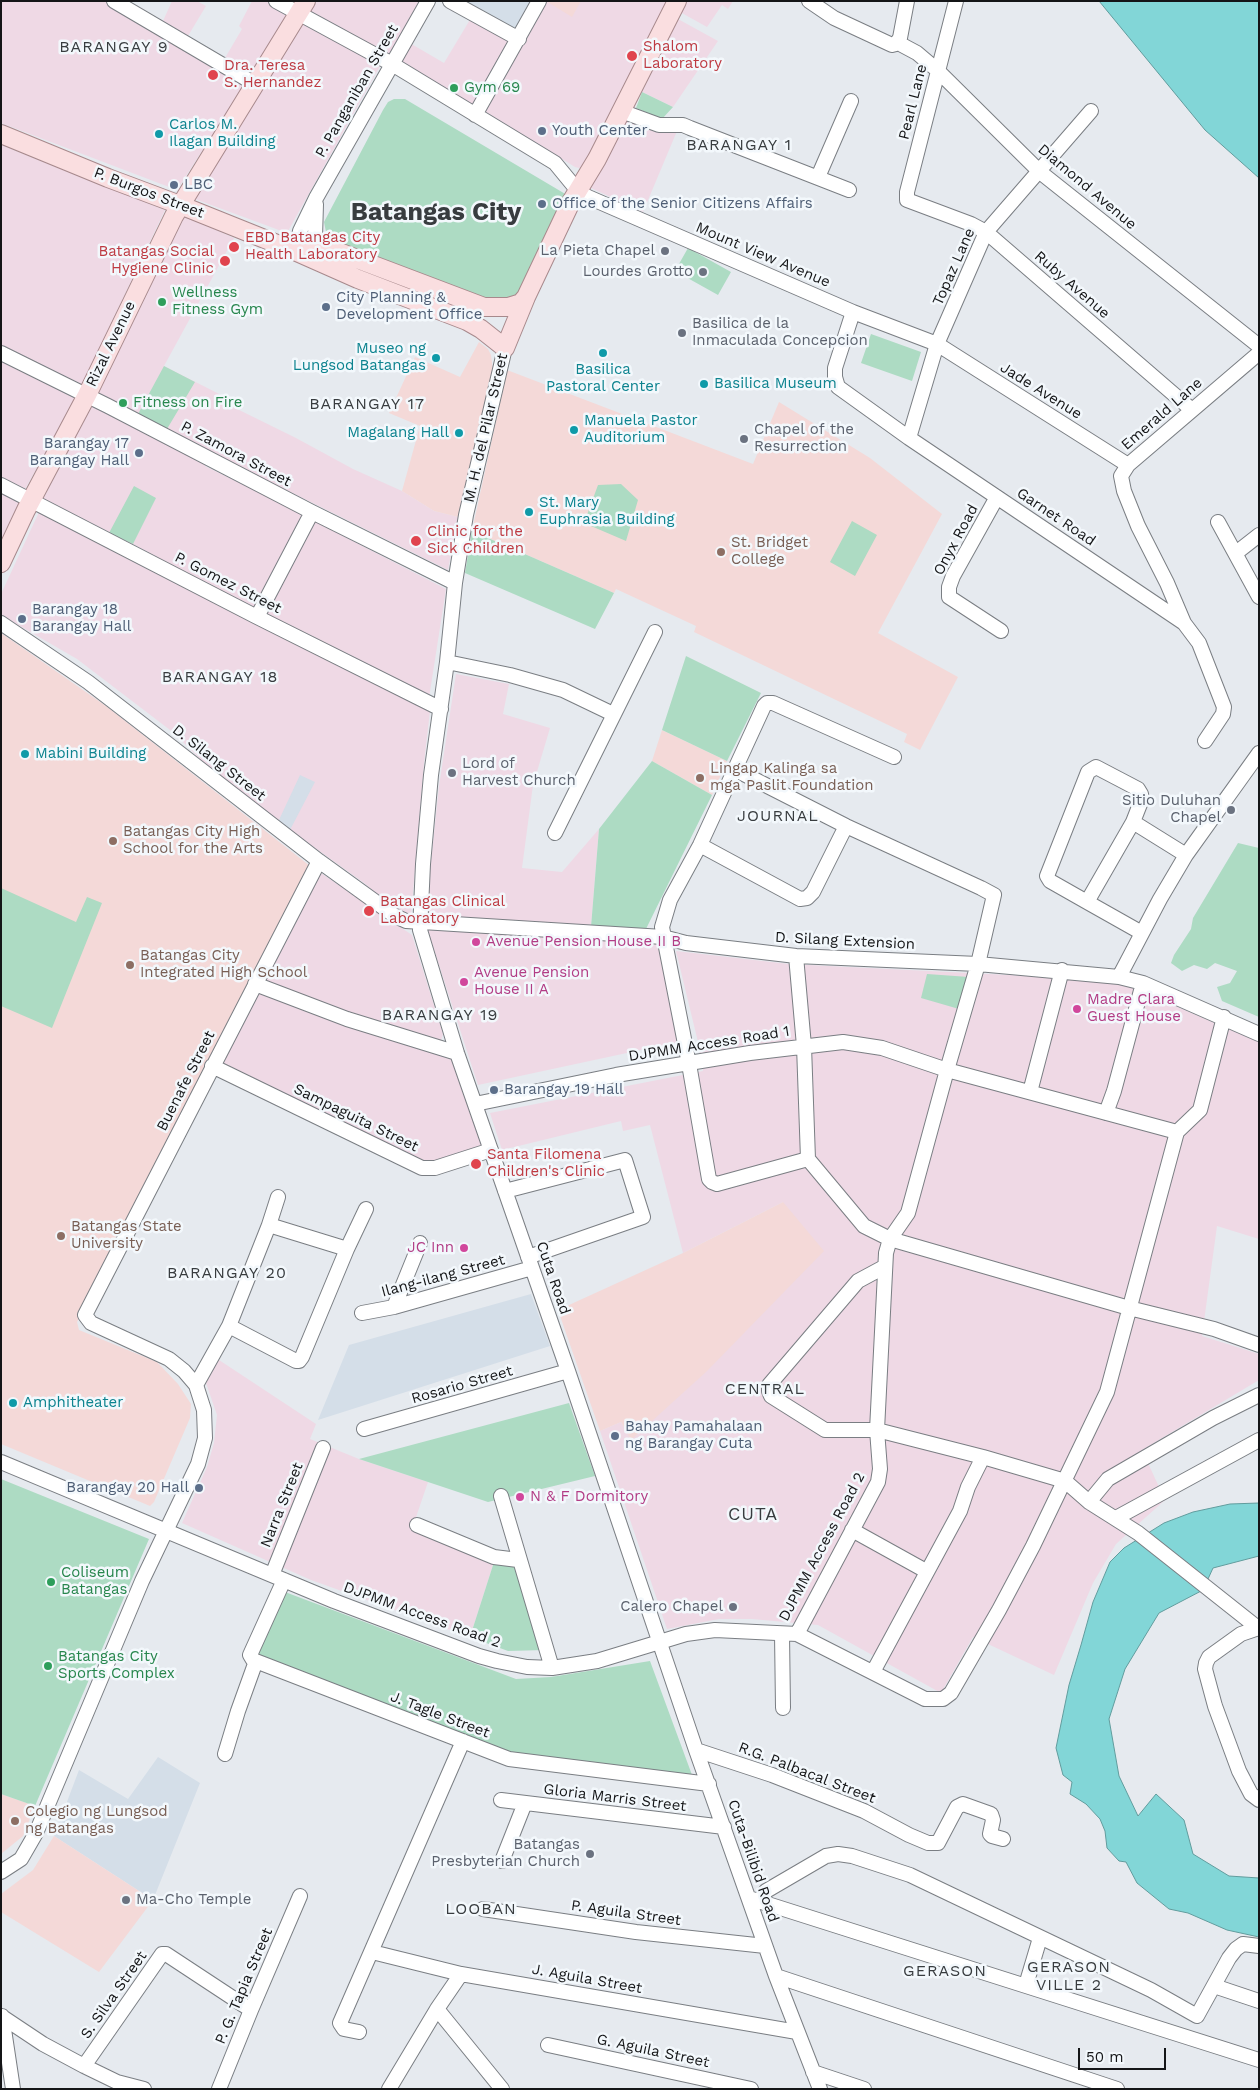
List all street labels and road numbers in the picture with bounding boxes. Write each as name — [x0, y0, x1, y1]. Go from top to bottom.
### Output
street label: P. Panganiban Street — [312, 21, 402, 161]
street label: Pearl Lane — [895, 62, 931, 142]
street label: Diamond Avenue — [1034, 140, 1140, 234]
street label: P. Burgos Street — [91, 164, 207, 222]
street label: Mount View Avenue — [693, 219, 833, 291]
street label: Topaz Lane — [929, 226, 979, 308]
street label: Ruby Avenue — [1031, 247, 1113, 323]
street label: Rizal Avenue — [82, 298, 140, 390]
street label: M. H. del Pilar Street — [460, 352, 512, 504]
street label: Jade Avenue — [997, 359, 1085, 423]
street label: Emerald Lane — [1118, 374, 1206, 454]
street label: P. Zamora Street — [178, 417, 294, 491]
street label: Garnet Road — [1013, 484, 1099, 550]
street label: Onyx Road — [930, 501, 982, 579]
street label: P. Gomez Street — [172, 548, 284, 618]
street label: D. Silang Street — [169, 721, 269, 805]
street label: D. Silang Extension — [774, 928, 916, 954]
street label: DJPMM Access Road 1 — [627, 1022, 791, 1066]
street label: Buenafe Street — [153, 1028, 219, 1134]
street label: Sampaguita Street — [291, 1080, 421, 1156]
street label: Cuta Road — [532, 1239, 574, 1317]
street label: Ilang-ilang Street — [379, 1251, 507, 1301]
street label: Rosario Street — [409, 1362, 515, 1408]
street label: Narra Street — [257, 1460, 307, 1550]
street label: DJPMM Access Road 2 — [775, 1470, 869, 1624]
street label: DJPMM Access Road 2 — [341, 1578, 503, 1652]
street label: J. Tagle Street — [388, 1688, 492, 1742]
street label: R.G. Palbacal Street — [736, 1739, 878, 1807]
street label: Gloria Marris Street — [543, 1780, 687, 1816]
street label: Cuta-Bilibid Road — [724, 1797, 782, 1925]
street label: P. Aguila Street — [570, 1896, 682, 1930]
street label: P. G. Tapia Street — [211, 1925, 277, 2047]
street label: S. Silva Street — [77, 1948, 151, 2042]
street label: J. Aguila Street — [530, 1960, 644, 1998]
street label: G. Aguila Street — [595, 2030, 711, 2072]

